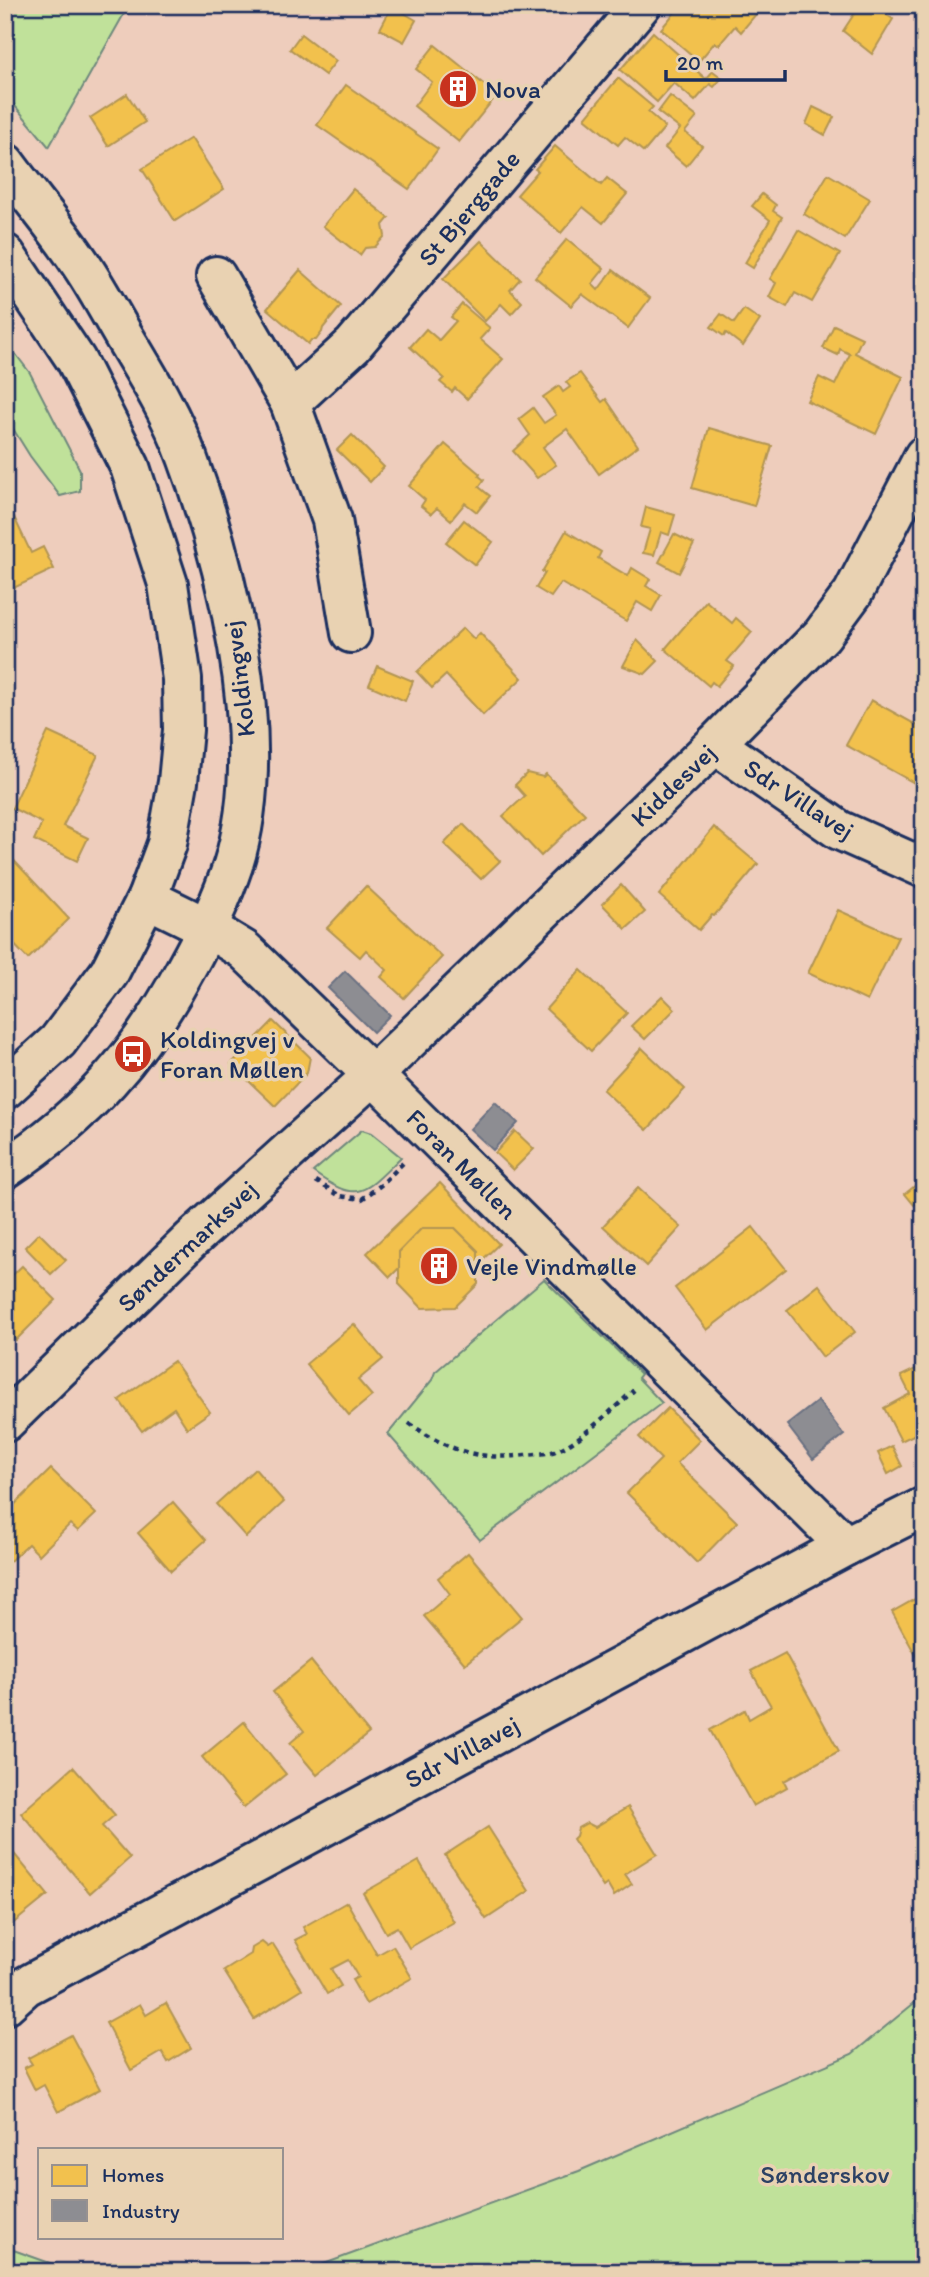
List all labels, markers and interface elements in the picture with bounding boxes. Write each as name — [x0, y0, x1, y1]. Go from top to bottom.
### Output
scale bar — [666, 38, 786, 82]
text: 20 m — [677, 50, 724, 75]
building icon: Nova — [437, 68, 479, 110]
place label: Nova — [485, 73, 541, 105]
street label: St Bjerggade — [411, 143, 527, 273]
street label: Koldingvej — [216, 619, 262, 739]
street label: Kiddesvej — [624, 736, 722, 834]
street label: Sdr Villavej — [738, 752, 860, 846]
place label: Koldingvej v Foran Møllen — [160, 1023, 304, 1085]
bus stop icon: Koldingvej v Foran Møllen — [112, 1033, 154, 1075]
street label: Foran Møllen — [400, 1102, 524, 1226]
street label: Søndermarksvej — [110, 1173, 264, 1319]
building icon: Vejle Vindmølle — [418, 1245, 460, 1287]
place label: Vejle Vindmølle — [466, 1250, 637, 1282]
street label: Sdr Villavej — [399, 1709, 525, 1795]
legend — [38, 2148, 284, 2238]
park label: Sønderskov — [760, 2158, 890, 2190]
text: Homes — [102, 2162, 164, 2187]
text: Industry — [102, 2198, 180, 2223]

